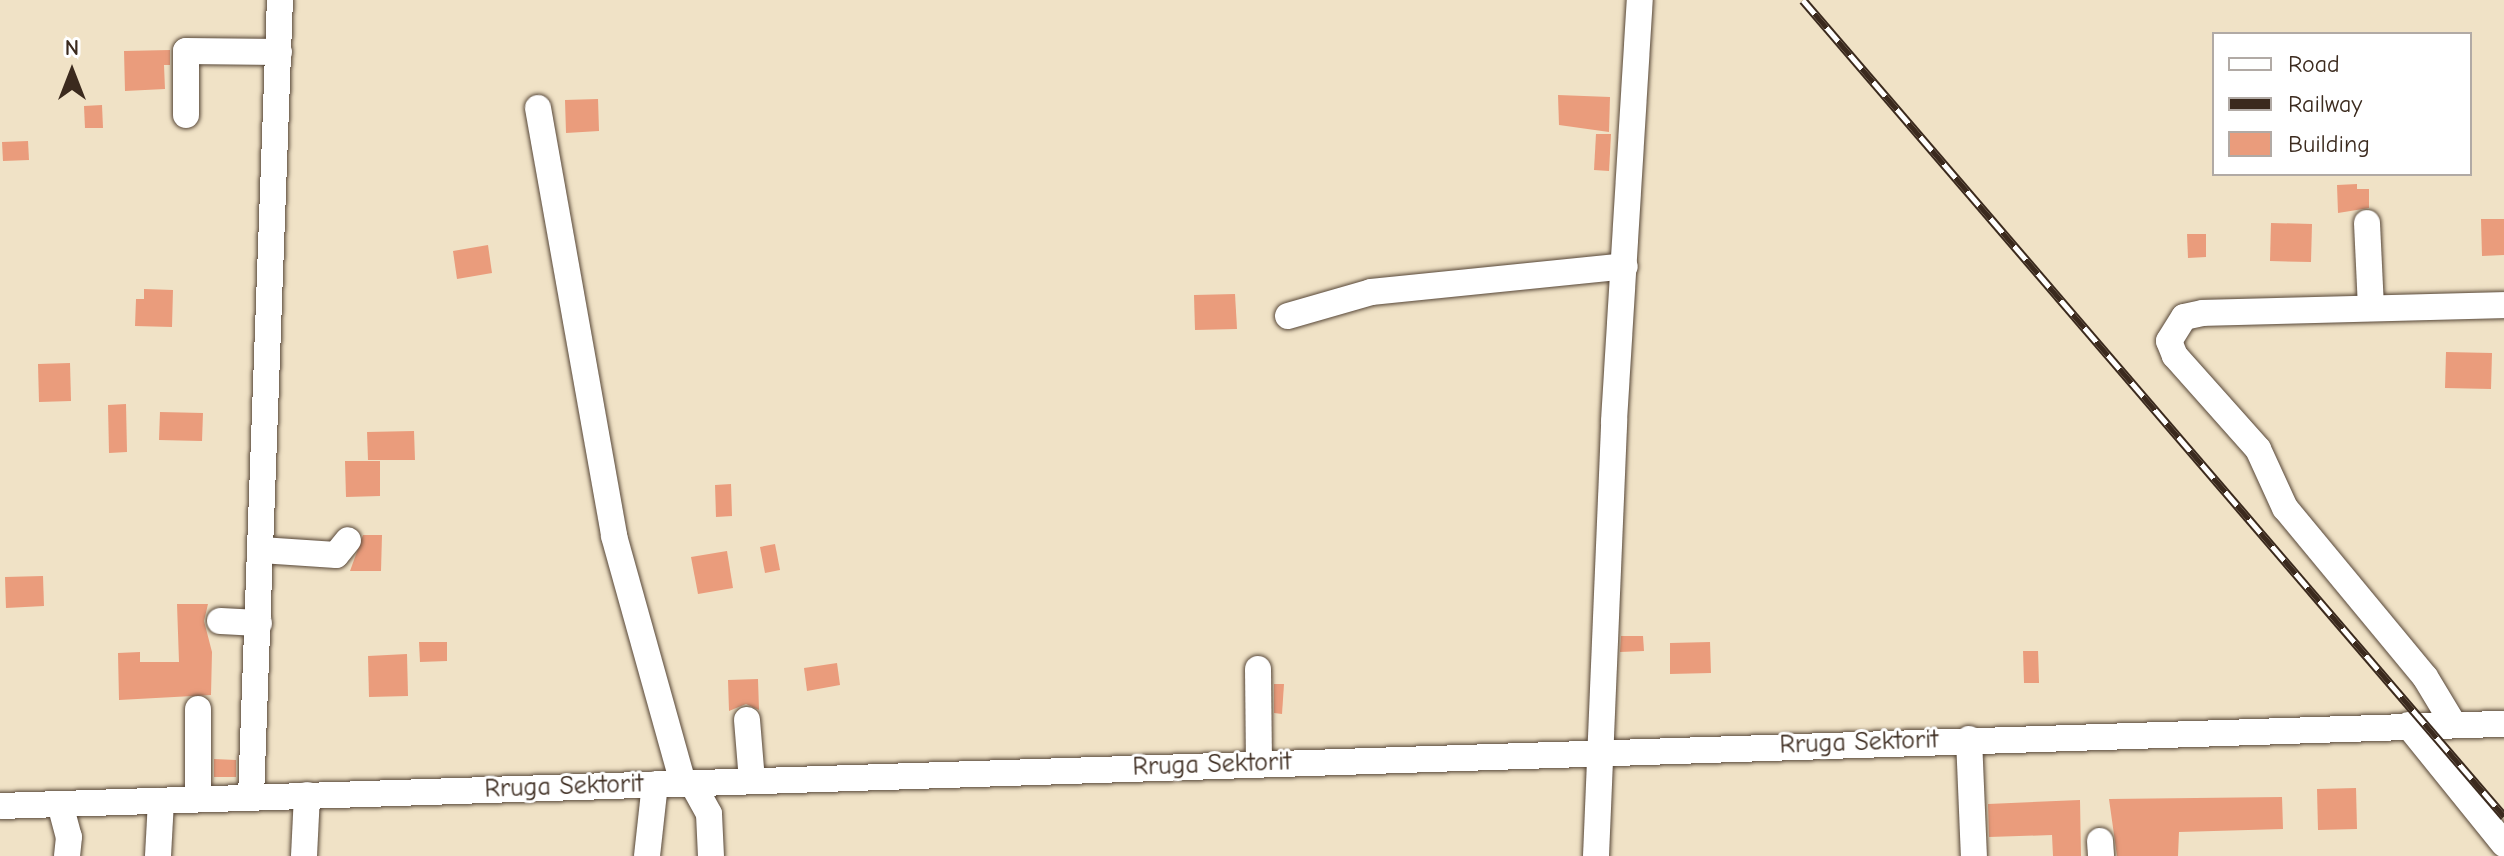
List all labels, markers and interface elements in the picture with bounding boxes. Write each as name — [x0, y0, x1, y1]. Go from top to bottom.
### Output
north arrow — [32, 32, 112, 112]
legend — [2212, 32, 2472, 176]
text: N — [65, 35, 79, 61]
text: Road — [2288, 50, 2340, 78]
text: Railway — [2288, 90, 2362, 118]
text: Building — [2288, 130, 2370, 158]
street label: Rruga Sektorit — [1779, 725, 1939, 761]
street label: Rruga Sektorit — [1132, 747, 1292, 783]
street label: Rruga Sektorit — [484, 769, 644, 805]

